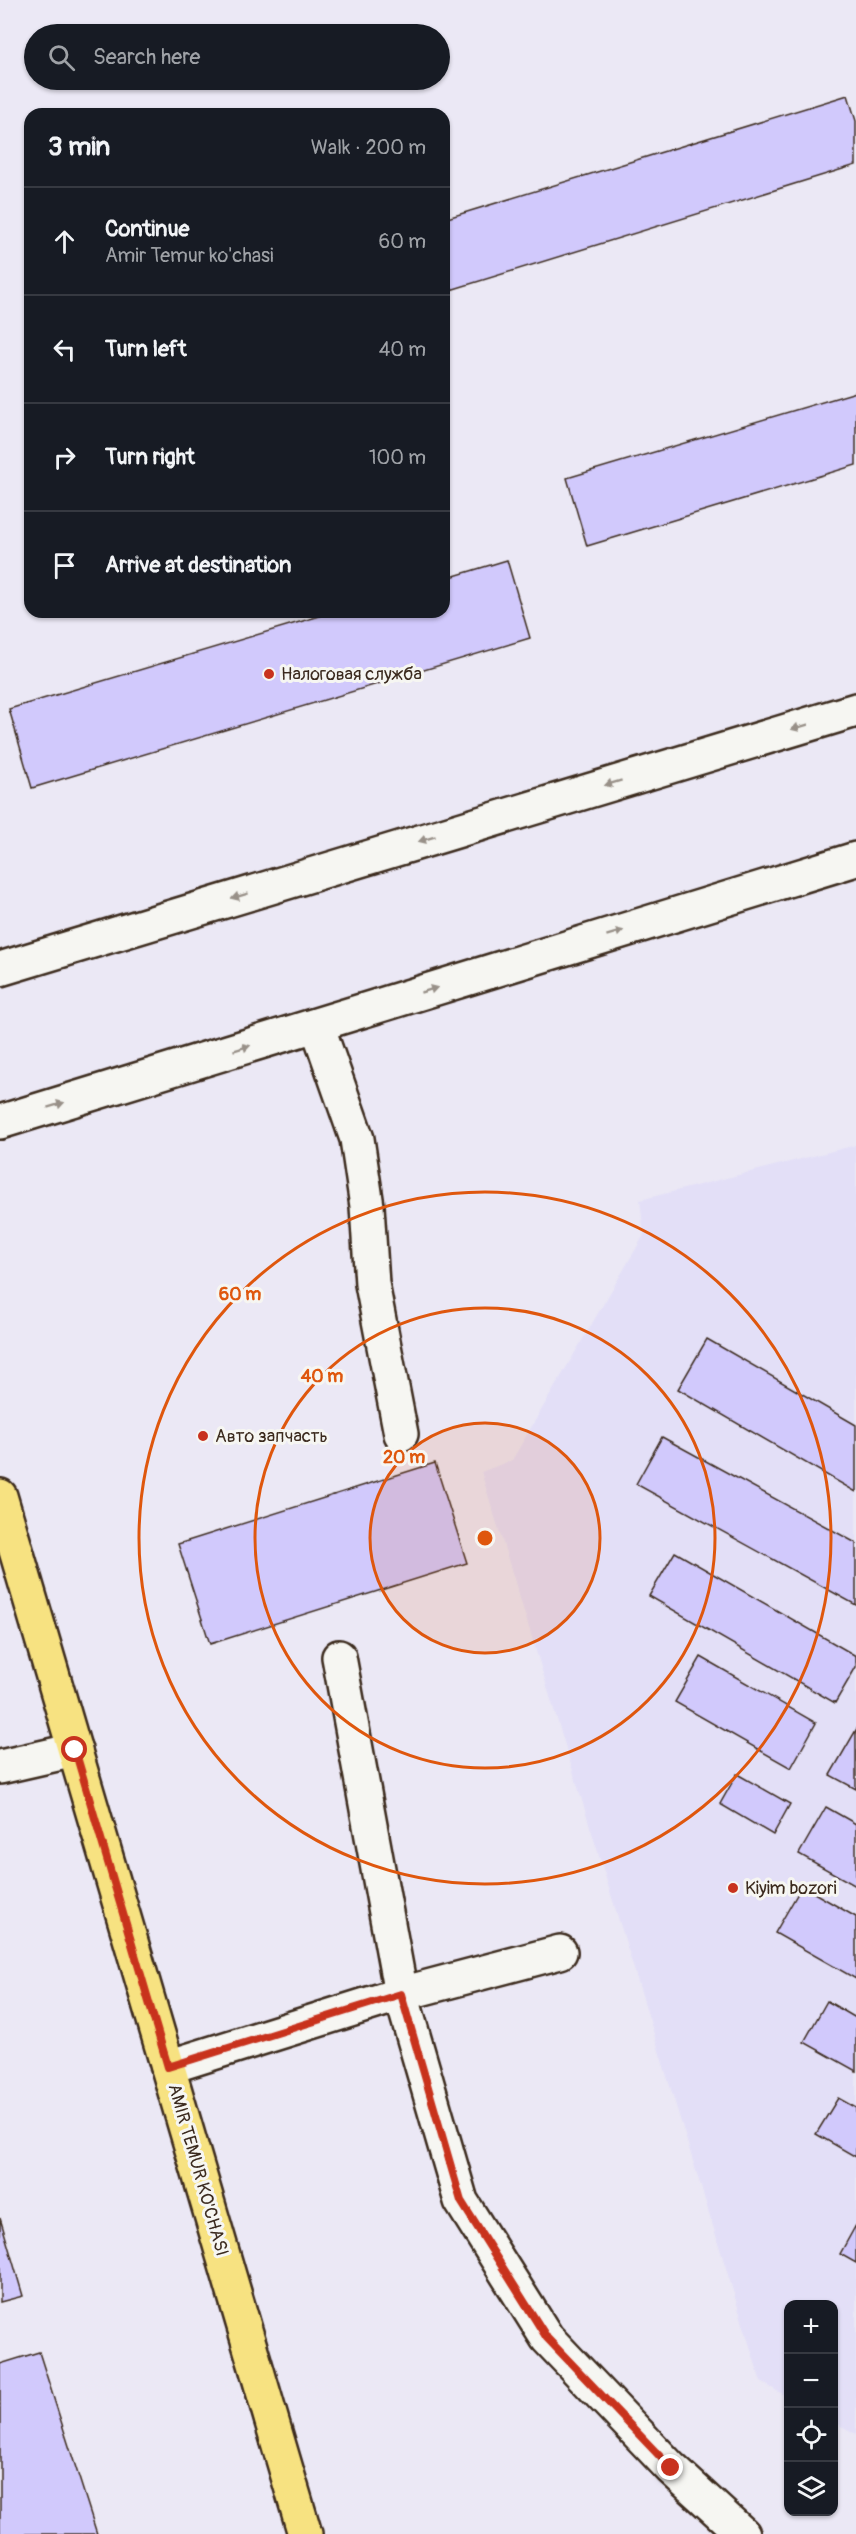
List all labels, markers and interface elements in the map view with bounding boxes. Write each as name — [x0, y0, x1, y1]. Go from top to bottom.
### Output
search box — [24, 24, 450, 90]
icon: search — [45, 41, 78, 74]
text: Search here — [93, 43, 200, 71]
text: 3 min — [48, 131, 110, 163]
text: Walk · 200 m — [311, 135, 426, 160]
text: Continue — [105, 215, 189, 243]
icon: ahead — [48, 225, 81, 258]
text: 60 m — [379, 229, 426, 254]
text: Amir Temur ko'chasi — [105, 243, 274, 268]
icon: left — [48, 333, 81, 366]
text: Turn left — [105, 335, 187, 363]
text: 40 m — [379, 337, 426, 362]
icon: right — [48, 441, 81, 474]
text: Turn right — [105, 443, 195, 471]
text: 100 m — [369, 445, 426, 470]
icon: arrive — [48, 549, 81, 582]
text: Arrive at destination — [105, 551, 291, 579]
place label: Налоговая служба — [281, 663, 422, 686]
marker: Налоговая служба — [262, 667, 276, 681]
one-way arrow — [791, 722, 809, 732]
one-way arrow — [604, 779, 622, 788]
one-way arrow — [418, 835, 436, 844]
one-way arrow — [231, 892, 249, 901]
one-way arrow — [606, 928, 624, 937]
one-way arrow — [420, 985, 438, 995]
one-way arrow — [233, 1043, 251, 1052]
one-way arrow — [47, 1100, 65, 1109]
text: 60 m — [219, 1283, 261, 1306]
text: 40 m — [301, 1365, 343, 1388]
place label: Авто запчасть — [215, 1425, 328, 1448]
marker: Авто запчасть — [196, 1429, 210, 1443]
text: 20 m — [383, 1446, 425, 1469]
centre of rings — [475, 1528, 495, 1548]
route start — [61, 1736, 87, 1762]
place label: Kiyim bozori — [745, 1877, 837, 1900]
marker: Kiyim bozori — [726, 1881, 740, 1895]
street label: AMIR TEMUR KO'CHASI — [162, 2081, 234, 2259]
map controls — [784, 2300, 838, 2516]
button: + — [784, 2300, 838, 2354]
button: − — [784, 2354, 838, 2408]
button: locate — [784, 2408, 838, 2462]
route end — [657, 2454, 683, 2480]
button: layers — [784, 2462, 838, 2516]

